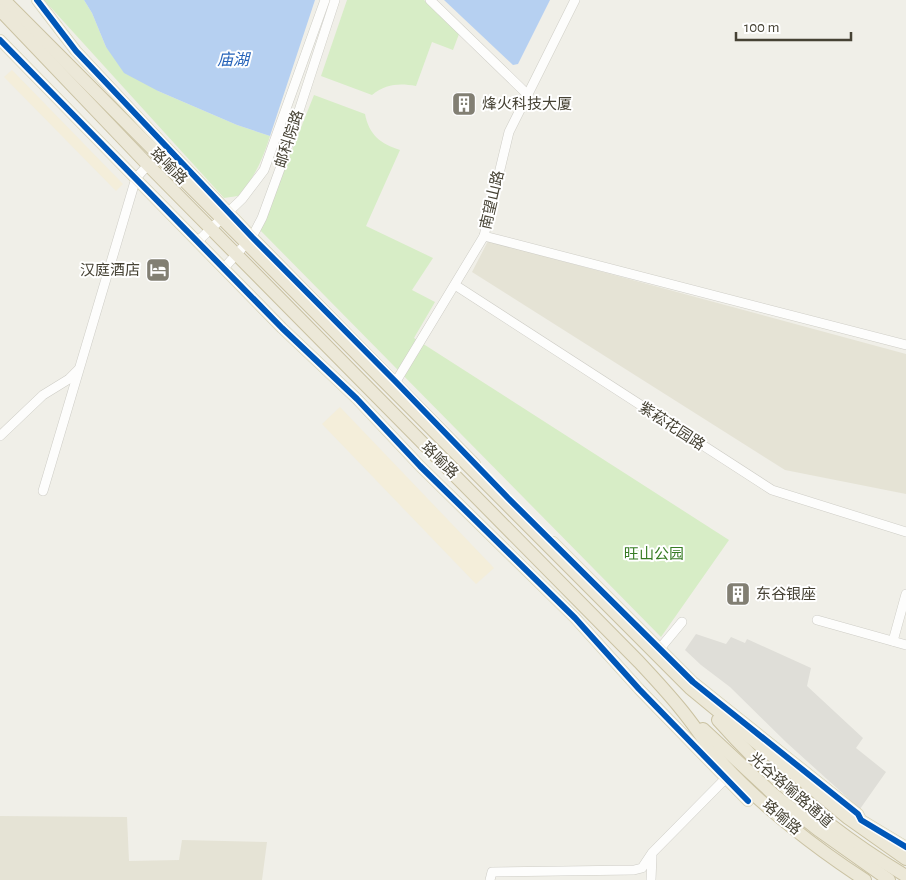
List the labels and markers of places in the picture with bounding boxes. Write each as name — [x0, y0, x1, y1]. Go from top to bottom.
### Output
building icon: 烽火科技大厦 — [451, 91, 477, 117]
place label: 烽火科技大厦 — [482, 95, 572, 112]
hotel icon: 汉庭酒店 — [145, 257, 171, 283]
place label: 汉庭酒店 — [80, 262, 140, 278]
building icon: 东谷银座 — [725, 581, 751, 607]
place label: 东谷银座 — [756, 586, 816, 602]

